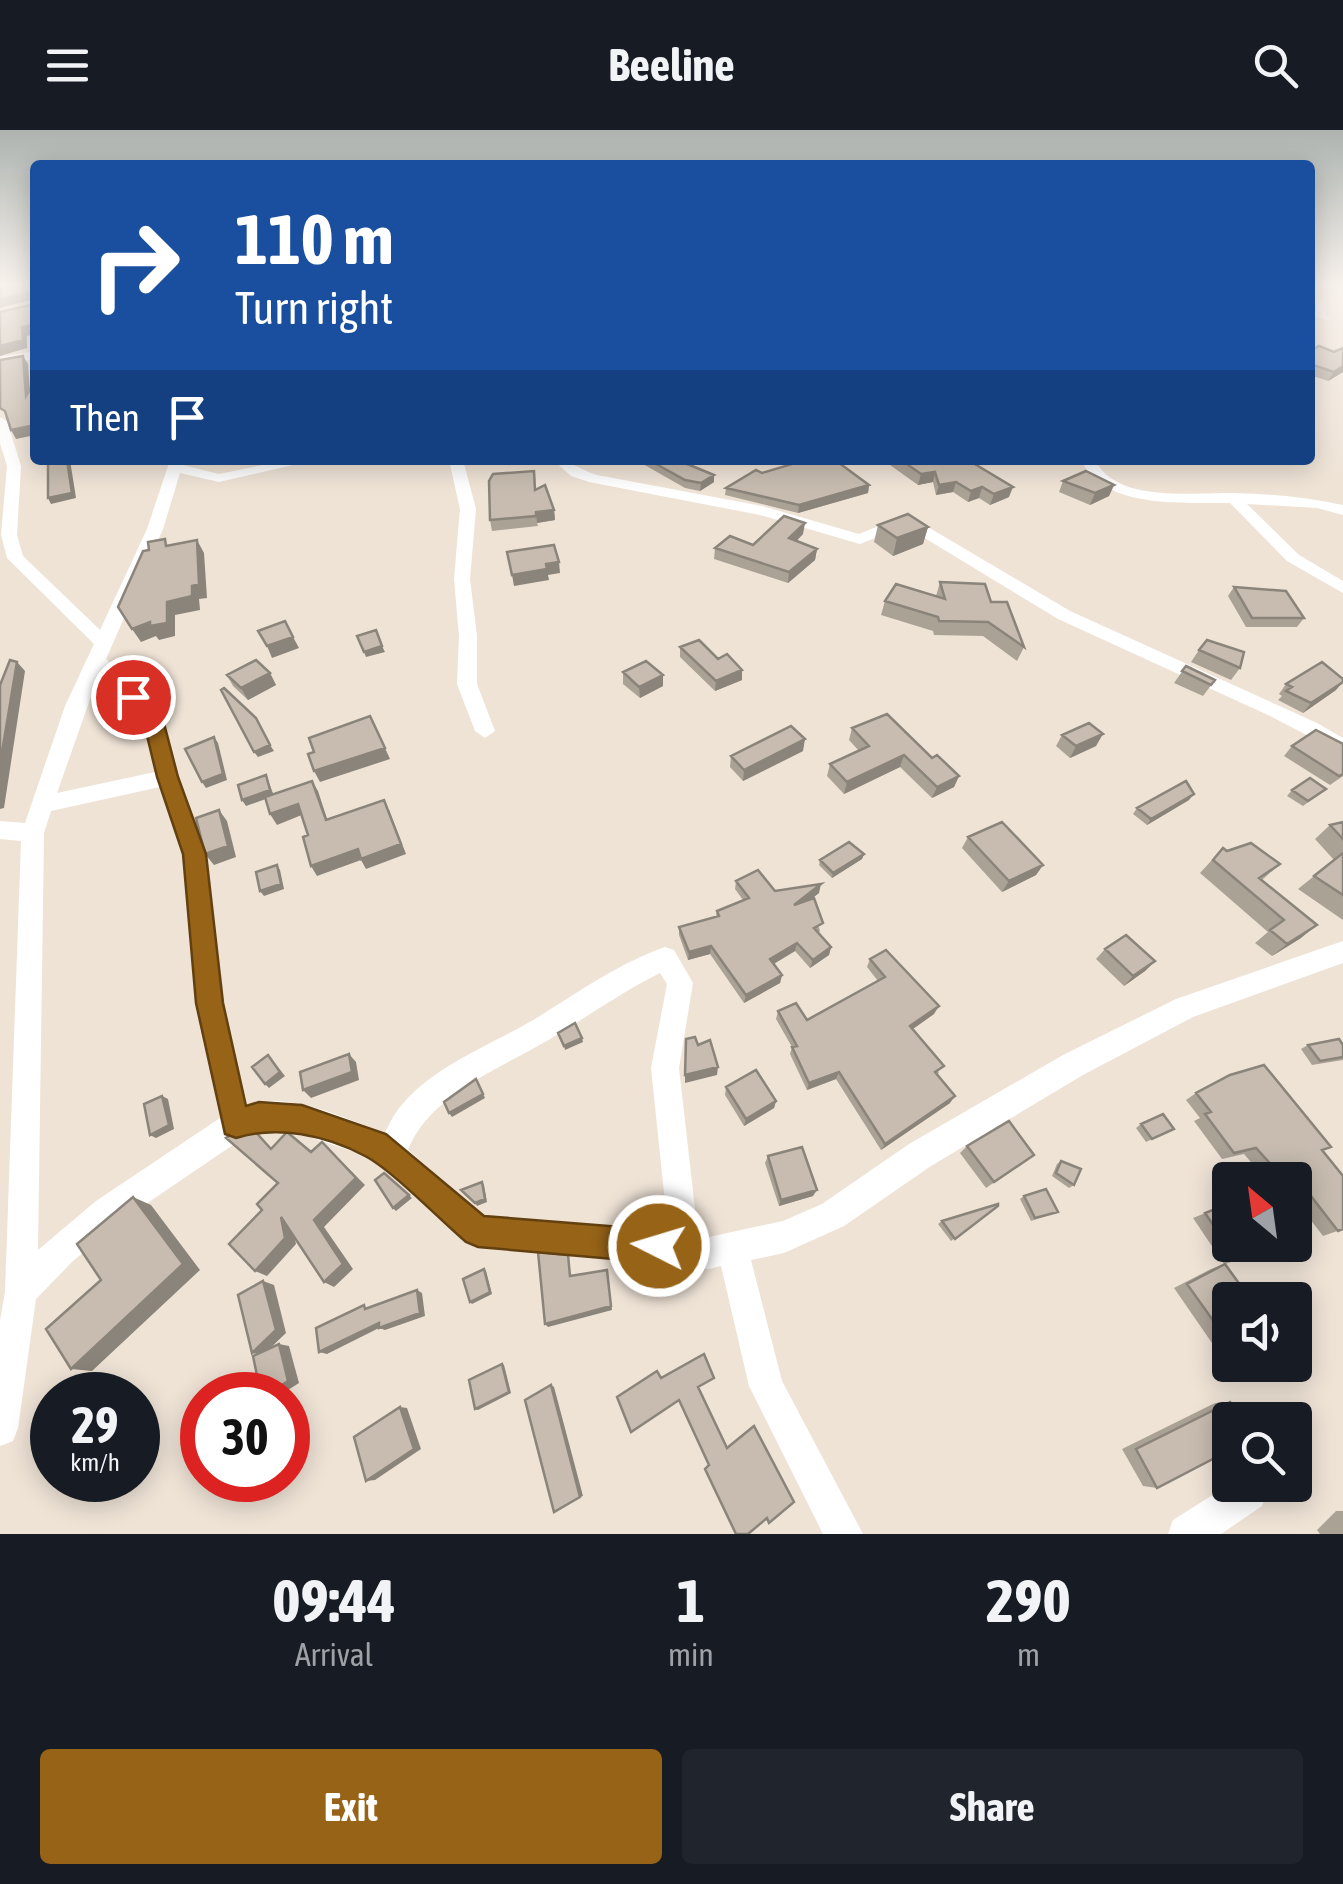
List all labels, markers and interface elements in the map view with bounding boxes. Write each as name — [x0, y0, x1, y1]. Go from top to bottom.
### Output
icon: menu — [40, 38, 95, 93]
icon: search — [1248, 38, 1303, 93]
text: Beeline — [608, 39, 735, 91]
text: 110 m — [235, 199, 394, 279]
icon: right — [70, 200, 200, 330]
text: Turn right — [235, 282, 393, 334]
icon: arrive — [160, 390, 215, 445]
text: Then — [70, 396, 140, 439]
pin — [91, 655, 176, 740]
icon: arrive — [106, 670, 161, 725]
north arrow — [1212, 1162, 1312, 1262]
map controls — [1212, 1162, 1312, 1502]
position arrow — [607, 1194, 711, 1298]
button: sound — [1212, 1282, 1312, 1382]
speed limit sign: 30 — [180, 1372, 310, 1502]
text: 29 — [71, 1396, 118, 1454]
button: search — [1212, 1402, 1312, 1502]
text: km/h — [70, 1448, 120, 1476]
text: 09:44 — [272, 1566, 396, 1635]
text: 1 — [677, 1566, 705, 1635]
text: 290 — [986, 1566, 1071, 1635]
text: Arrival — [295, 1636, 373, 1673]
text: min — [668, 1636, 714, 1673]
text: m — [1017, 1636, 1040, 1673]
button: Exit — [40, 1749, 662, 1864]
button: Share — [682, 1749, 1303, 1864]

